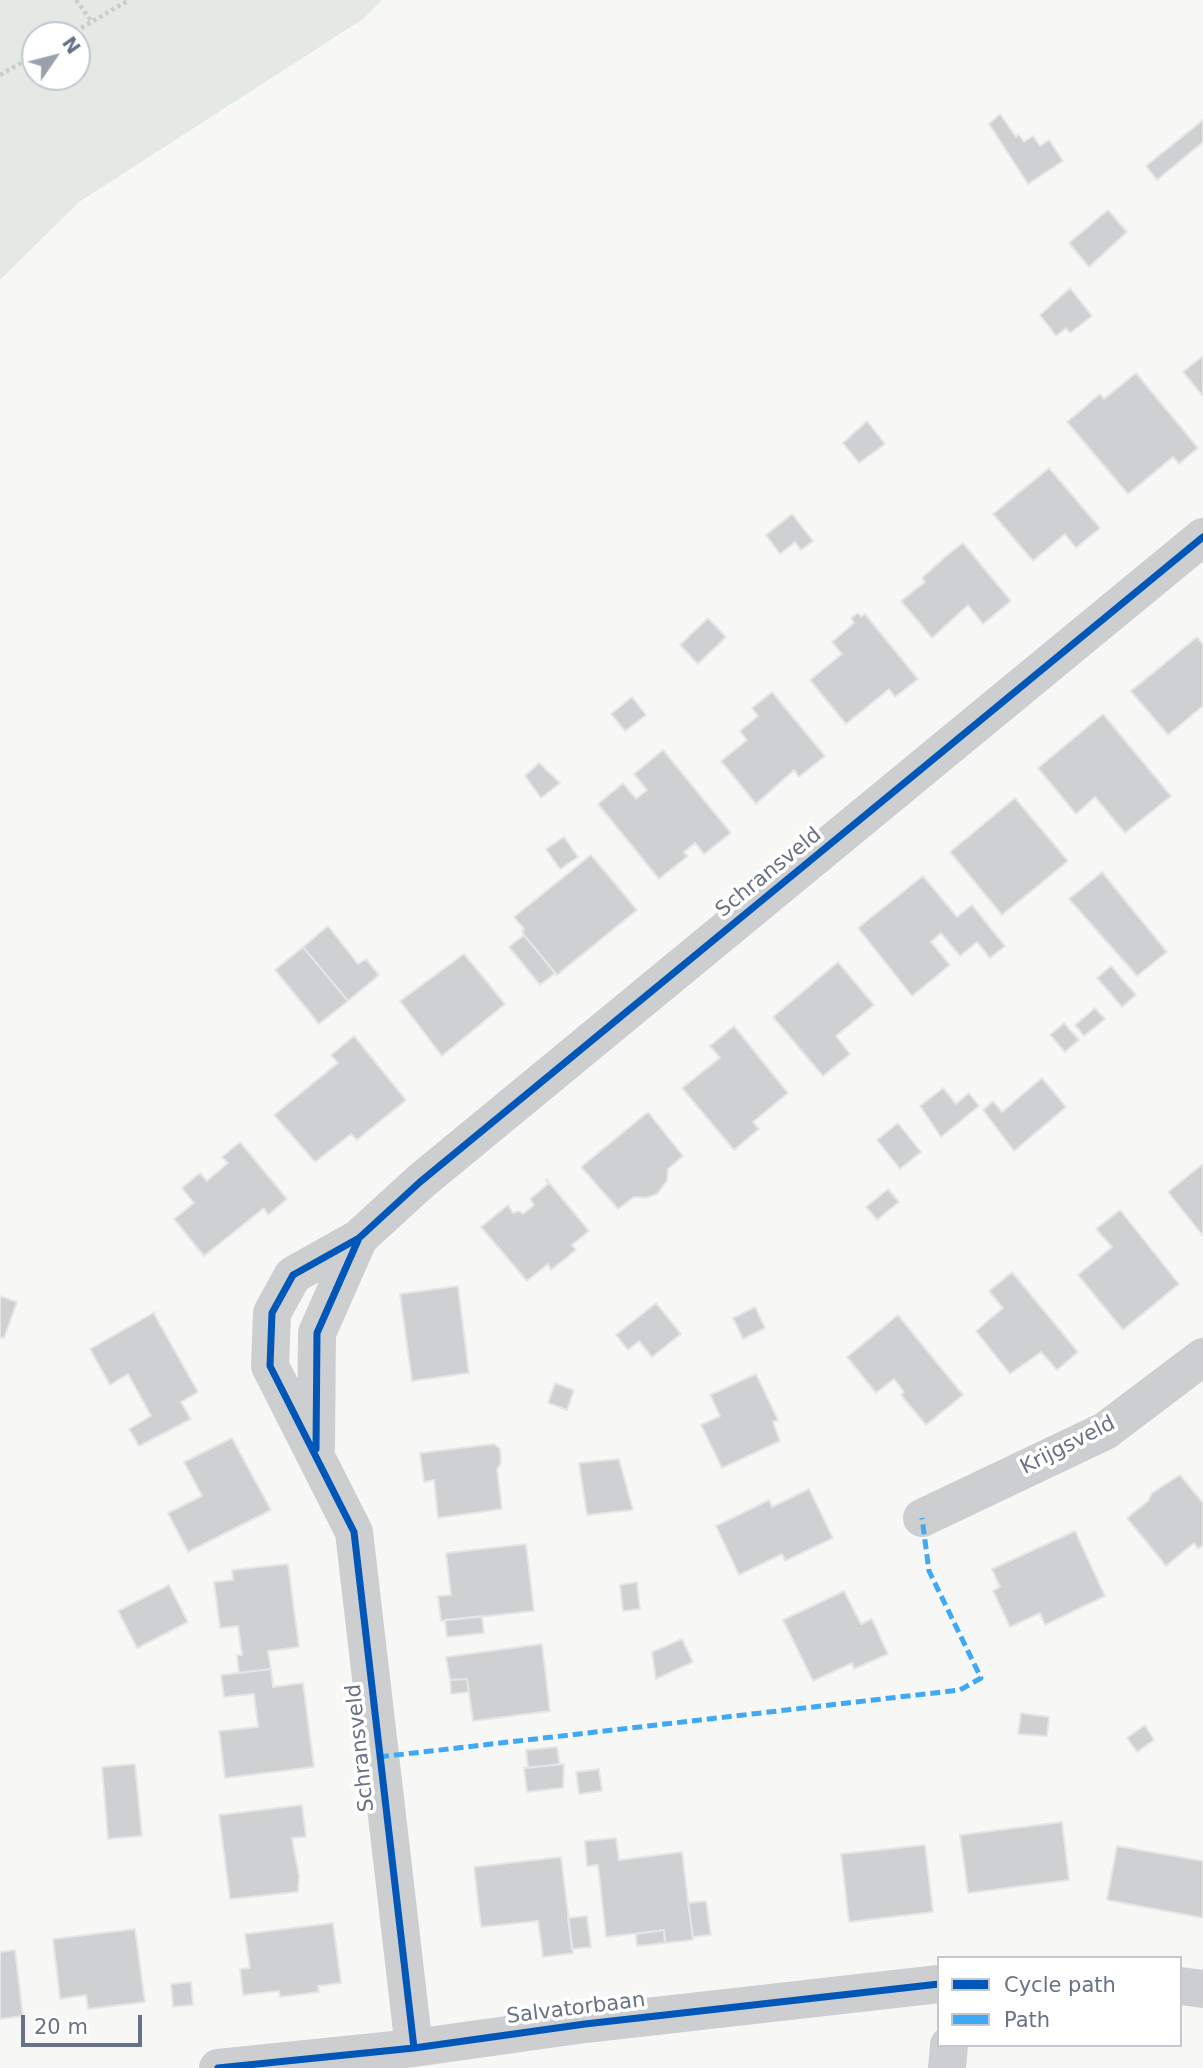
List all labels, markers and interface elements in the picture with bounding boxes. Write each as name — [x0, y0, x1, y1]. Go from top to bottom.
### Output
north arrow — [21, 21, 91, 91]
text: N — [58, 32, 85, 58]
street label: Schransveld — [711, 823, 827, 923]
street label: Krijgsveld — [1016, 1411, 1120, 1481]
street label: Schransveld — [342, 1683, 380, 1813]
legend — [937, 1956, 1182, 2047]
text: Cycle path — [1004, 1973, 1116, 1997]
street label: Salvatorbaan — [505, 1988, 647, 2030]
scale bar — [24, 2002, 145, 2046]
text: Path — [1004, 2008, 1050, 2032]
text: 20 m — [34, 2015, 88, 2039]

